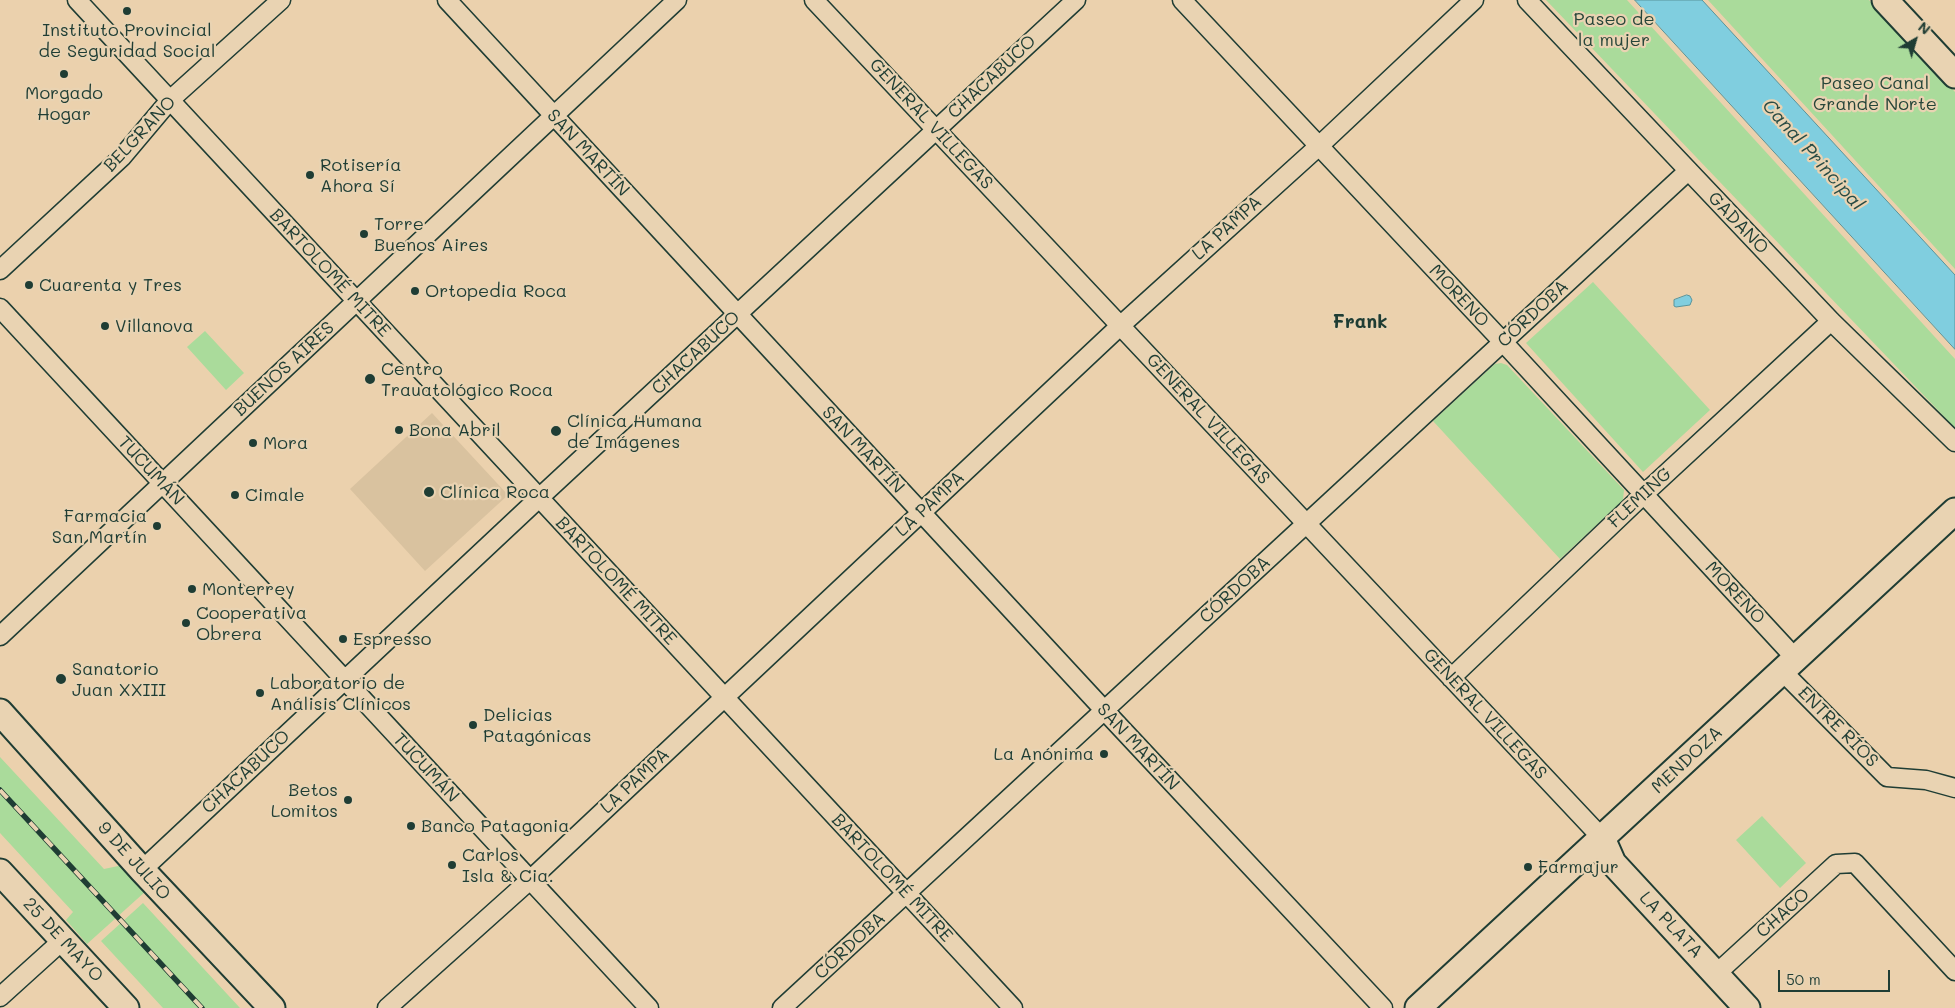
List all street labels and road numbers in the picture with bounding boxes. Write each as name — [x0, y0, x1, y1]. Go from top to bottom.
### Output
street label: CHACABUCO — [943, 31, 1041, 123]
street label: GENERAL VILLEGAS — [865, 54, 997, 194]
street label: BELGRANO — [99, 92, 181, 176]
street label: SAN MARTÍN — [542, 105, 634, 201]
street label: GADANO — [1703, 187, 1773, 259]
street label: LA PAMPA — [1188, 191, 1266, 265]
street label: BARTOLOMÉ MITRE — [265, 204, 395, 342]
street label: MORENO — [1425, 260, 1493, 332]
street label: CÓRDOBA — [1493, 276, 1573, 352]
street label: CHACABUCO — [647, 307, 745, 399]
street label: BUENOS AIRES — [229, 317, 339, 421]
street label: GENERAL VILLEGAS — [1142, 349, 1274, 489]
street label: SAN MARTÍN — [817, 402, 909, 498]
street label: TUCUMÁN — [113, 432, 189, 510]
street label: FLEMING — [1604, 463, 1676, 533]
street label: LA PAMPA — [891, 467, 969, 541]
street label: BARTOLOMÉ MITRE — [551, 512, 681, 650]
street label: CÓRDOBA — [1195, 552, 1275, 628]
street label: MORENO — [1701, 557, 1769, 629]
street label: GENERAL VILLEGAS — [1419, 644, 1551, 784]
street label: ENTRE RÍOS — [1793, 682, 1883, 772]
street label: SAN MARTÍN — [1092, 699, 1184, 795]
street label: MENDOZA — [1647, 722, 1727, 798]
street label: CHACABUCO — [197, 726, 295, 818]
street label: TUCUMÁN — [388, 729, 464, 807]
street label: LA PAMPA — [596, 744, 674, 818]
street label: BARTOLOMÉ MITRE — [827, 809, 957, 947]
street label: 9 DE JULIO — [93, 817, 175, 905]
street label: CHACO — [1752, 884, 1814, 942]
street label: LA PLATA — [1635, 887, 1707, 963]
street label: 25 DE MAYO — [18, 893, 108, 987]
street label: CÓRDOBA — [810, 908, 890, 984]

